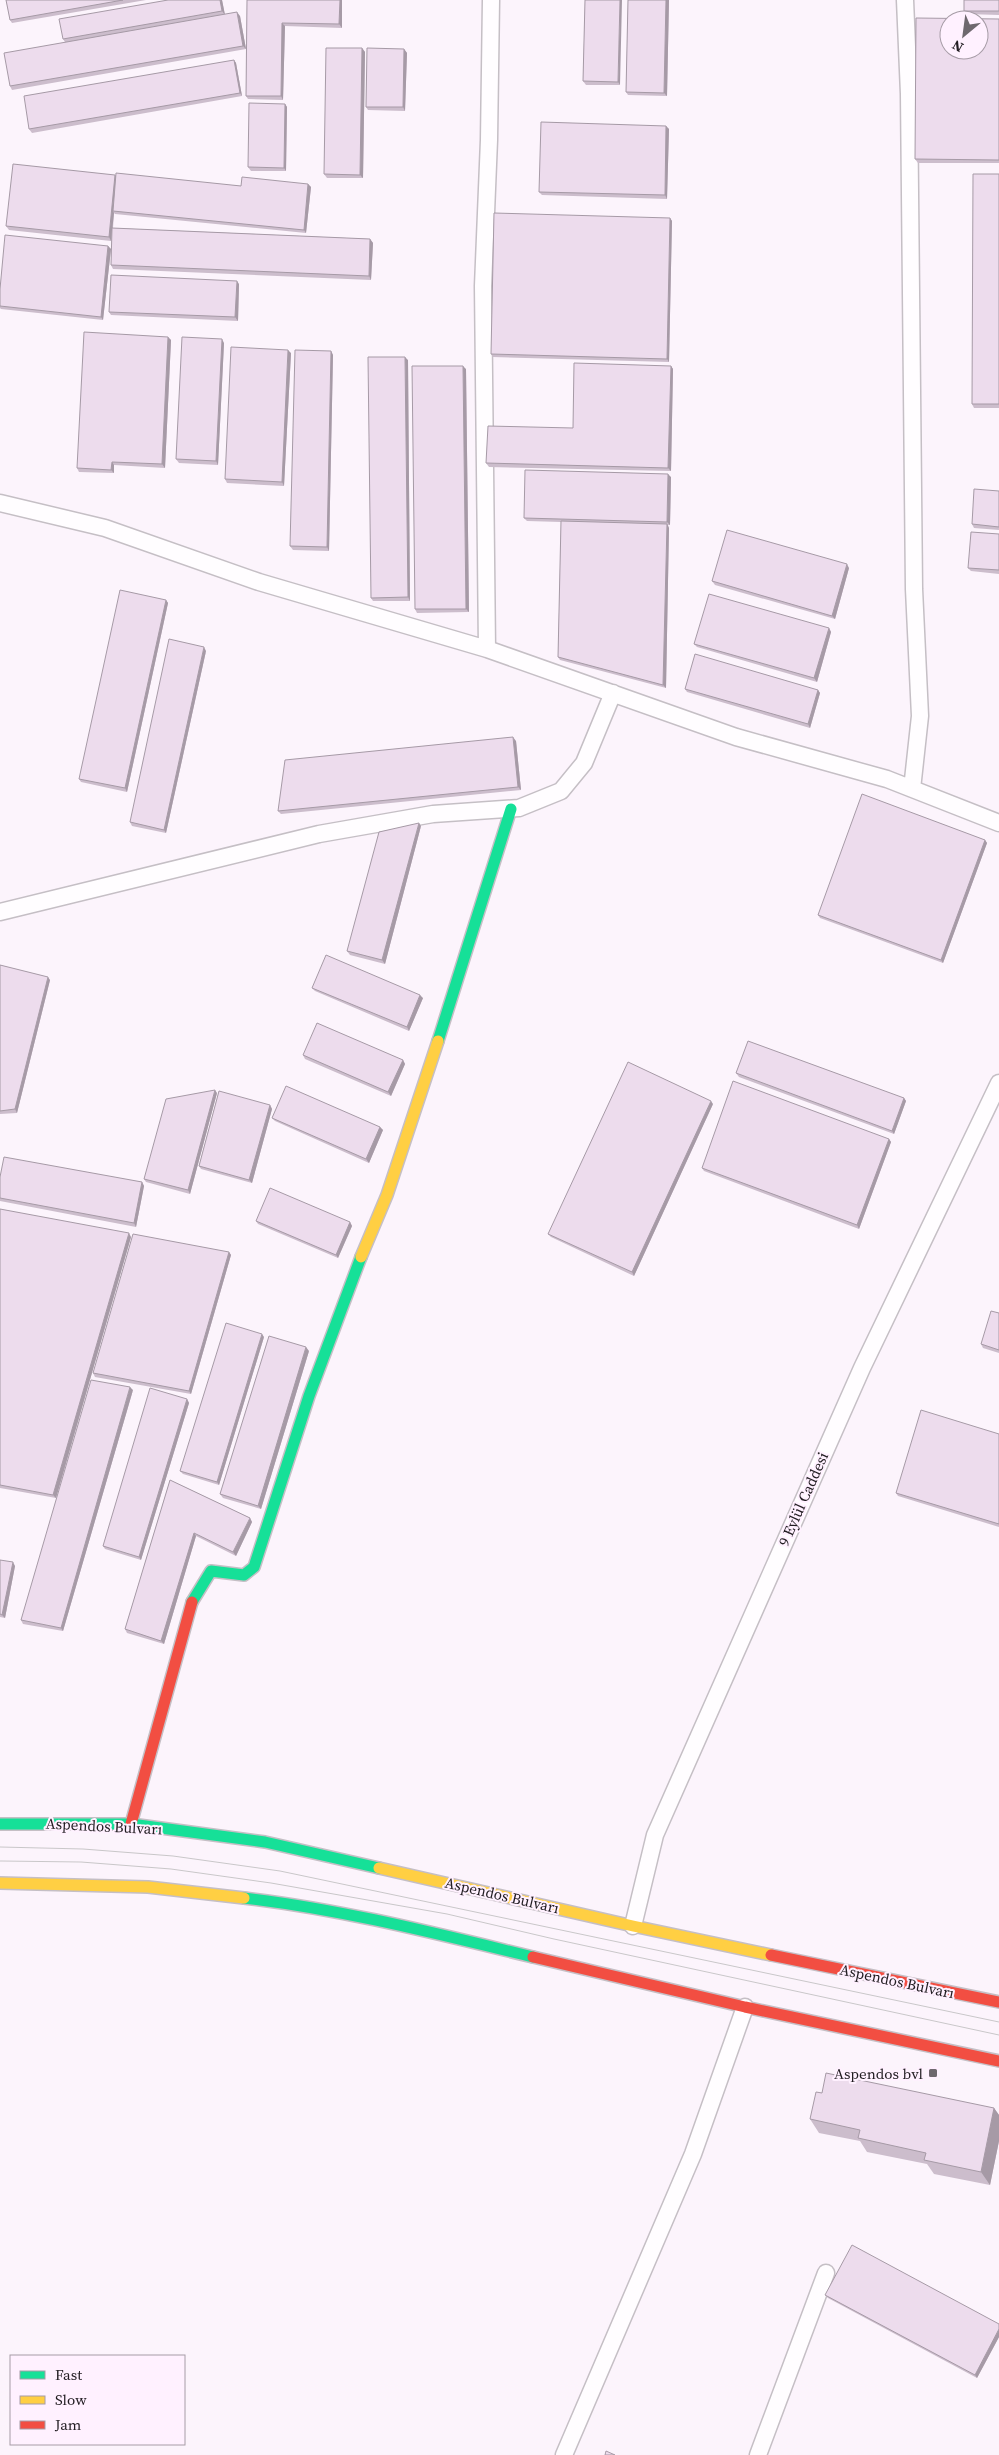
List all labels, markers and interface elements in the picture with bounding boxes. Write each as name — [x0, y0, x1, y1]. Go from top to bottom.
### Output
north arrow — [939, 10, 989, 60]
text: N — [948, 35, 967, 58]
street label: 9 Eylül Caddesi — [773, 1449, 833, 1549]
street label: Aspendos Bulvarı — [45, 1812, 163, 1840]
street label: Aspendos Bulvarı — [443, 1872, 561, 1918]
street label: Aspendos Bulvarı — [838, 1959, 956, 2003]
place label: Aspendos bvl — [834, 2063, 924, 2084]
marker: Aspendos bvl — [927, 2067, 939, 2079]
legend — [10, 2355, 185, 2445]
text: Fast — [55, 2364, 82, 2385]
text: Slow — [55, 2389, 87, 2410]
text: Jam — [54, 2414, 82, 2435]

